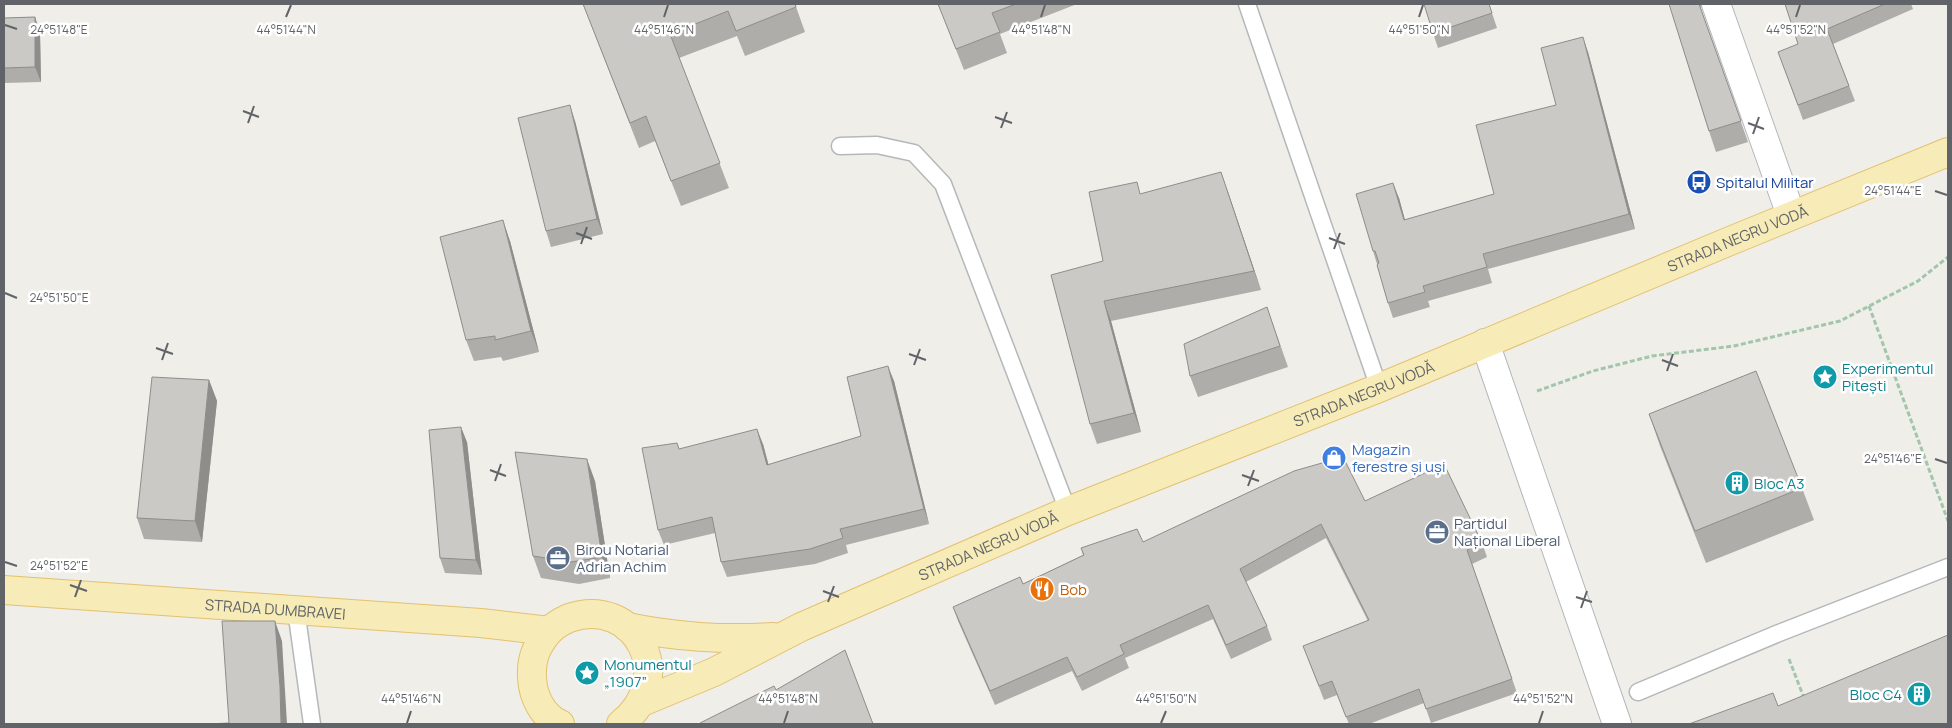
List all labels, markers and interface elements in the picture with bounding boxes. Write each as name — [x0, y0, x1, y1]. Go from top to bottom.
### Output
text: 24°51'48"E — [30, 21, 88, 38]
text: 44°51'44"N — [256, 21, 316, 38]
text: 44°51'46"N — [634, 21, 694, 38]
text: 44°51'48"N — [1011, 21, 1071, 38]
text: 44°51'50"N — [1388, 21, 1450, 38]
text: 44°51'52"N — [1766, 21, 1826, 38]
bus stop icon: Spitalul Militar — [1686, 169, 1712, 195]
place label: Spitalul Militar — [1716, 172, 1814, 193]
text: 24°51'44"E — [1864, 182, 1922, 199]
street label: STRADA NEGRU VODĂ — [1664, 200, 1811, 277]
text: 24°51'50"E — [29, 289, 89, 306]
street label: STRADA NEGRU VODĂ — [1290, 355, 1438, 431]
place label: Experimentul Pitești — [1842, 358, 1934, 396]
place icon: Experimentul Pitești — [1812, 364, 1838, 390]
place label: Magazin ferestre și uși — [1352, 439, 1445, 477]
shop icon: Magazin ferestre și uși — [1321, 445, 1347, 471]
text: 24°51'46"E — [1864, 450, 1922, 467]
building icon: Bloc A3 — [1724, 470, 1750, 496]
place label: Bloc A3 — [1754, 473, 1805, 494]
street label: STRADA NEGRU VODĂ — [915, 506, 1062, 585]
place label: Partidul Național Liberal — [1454, 513, 1560, 551]
office icon: Partidul Național Liberal — [1424, 519, 1450, 545]
place label: Birou Notarial Adrian Achim — [576, 539, 669, 577]
office icon: Birou Notarial Adrian Achim — [545, 545, 571, 571]
text: 24°51'52"E — [30, 557, 88, 574]
restaurant icon: Bob — [1029, 576, 1055, 602]
place label: Bob — [1060, 579, 1087, 600]
street label: STRADA DUMBRAVEI — [204, 593, 346, 624]
place label: Monumentul „1907” — [604, 654, 692, 692]
place icon: Monumentul „1907” — [574, 660, 600, 686]
building icon: Bloc C4 — [1906, 681, 1932, 707]
place label: Bloc C4 — [1850, 684, 1902, 705]
text: 44°51'46"N — [381, 690, 441, 707]
text: 44°51'48"N — [758, 690, 818, 707]
text: 44°51'50"N — [1135, 690, 1197, 707]
text: 44°51'52"N — [1513, 690, 1573, 707]

